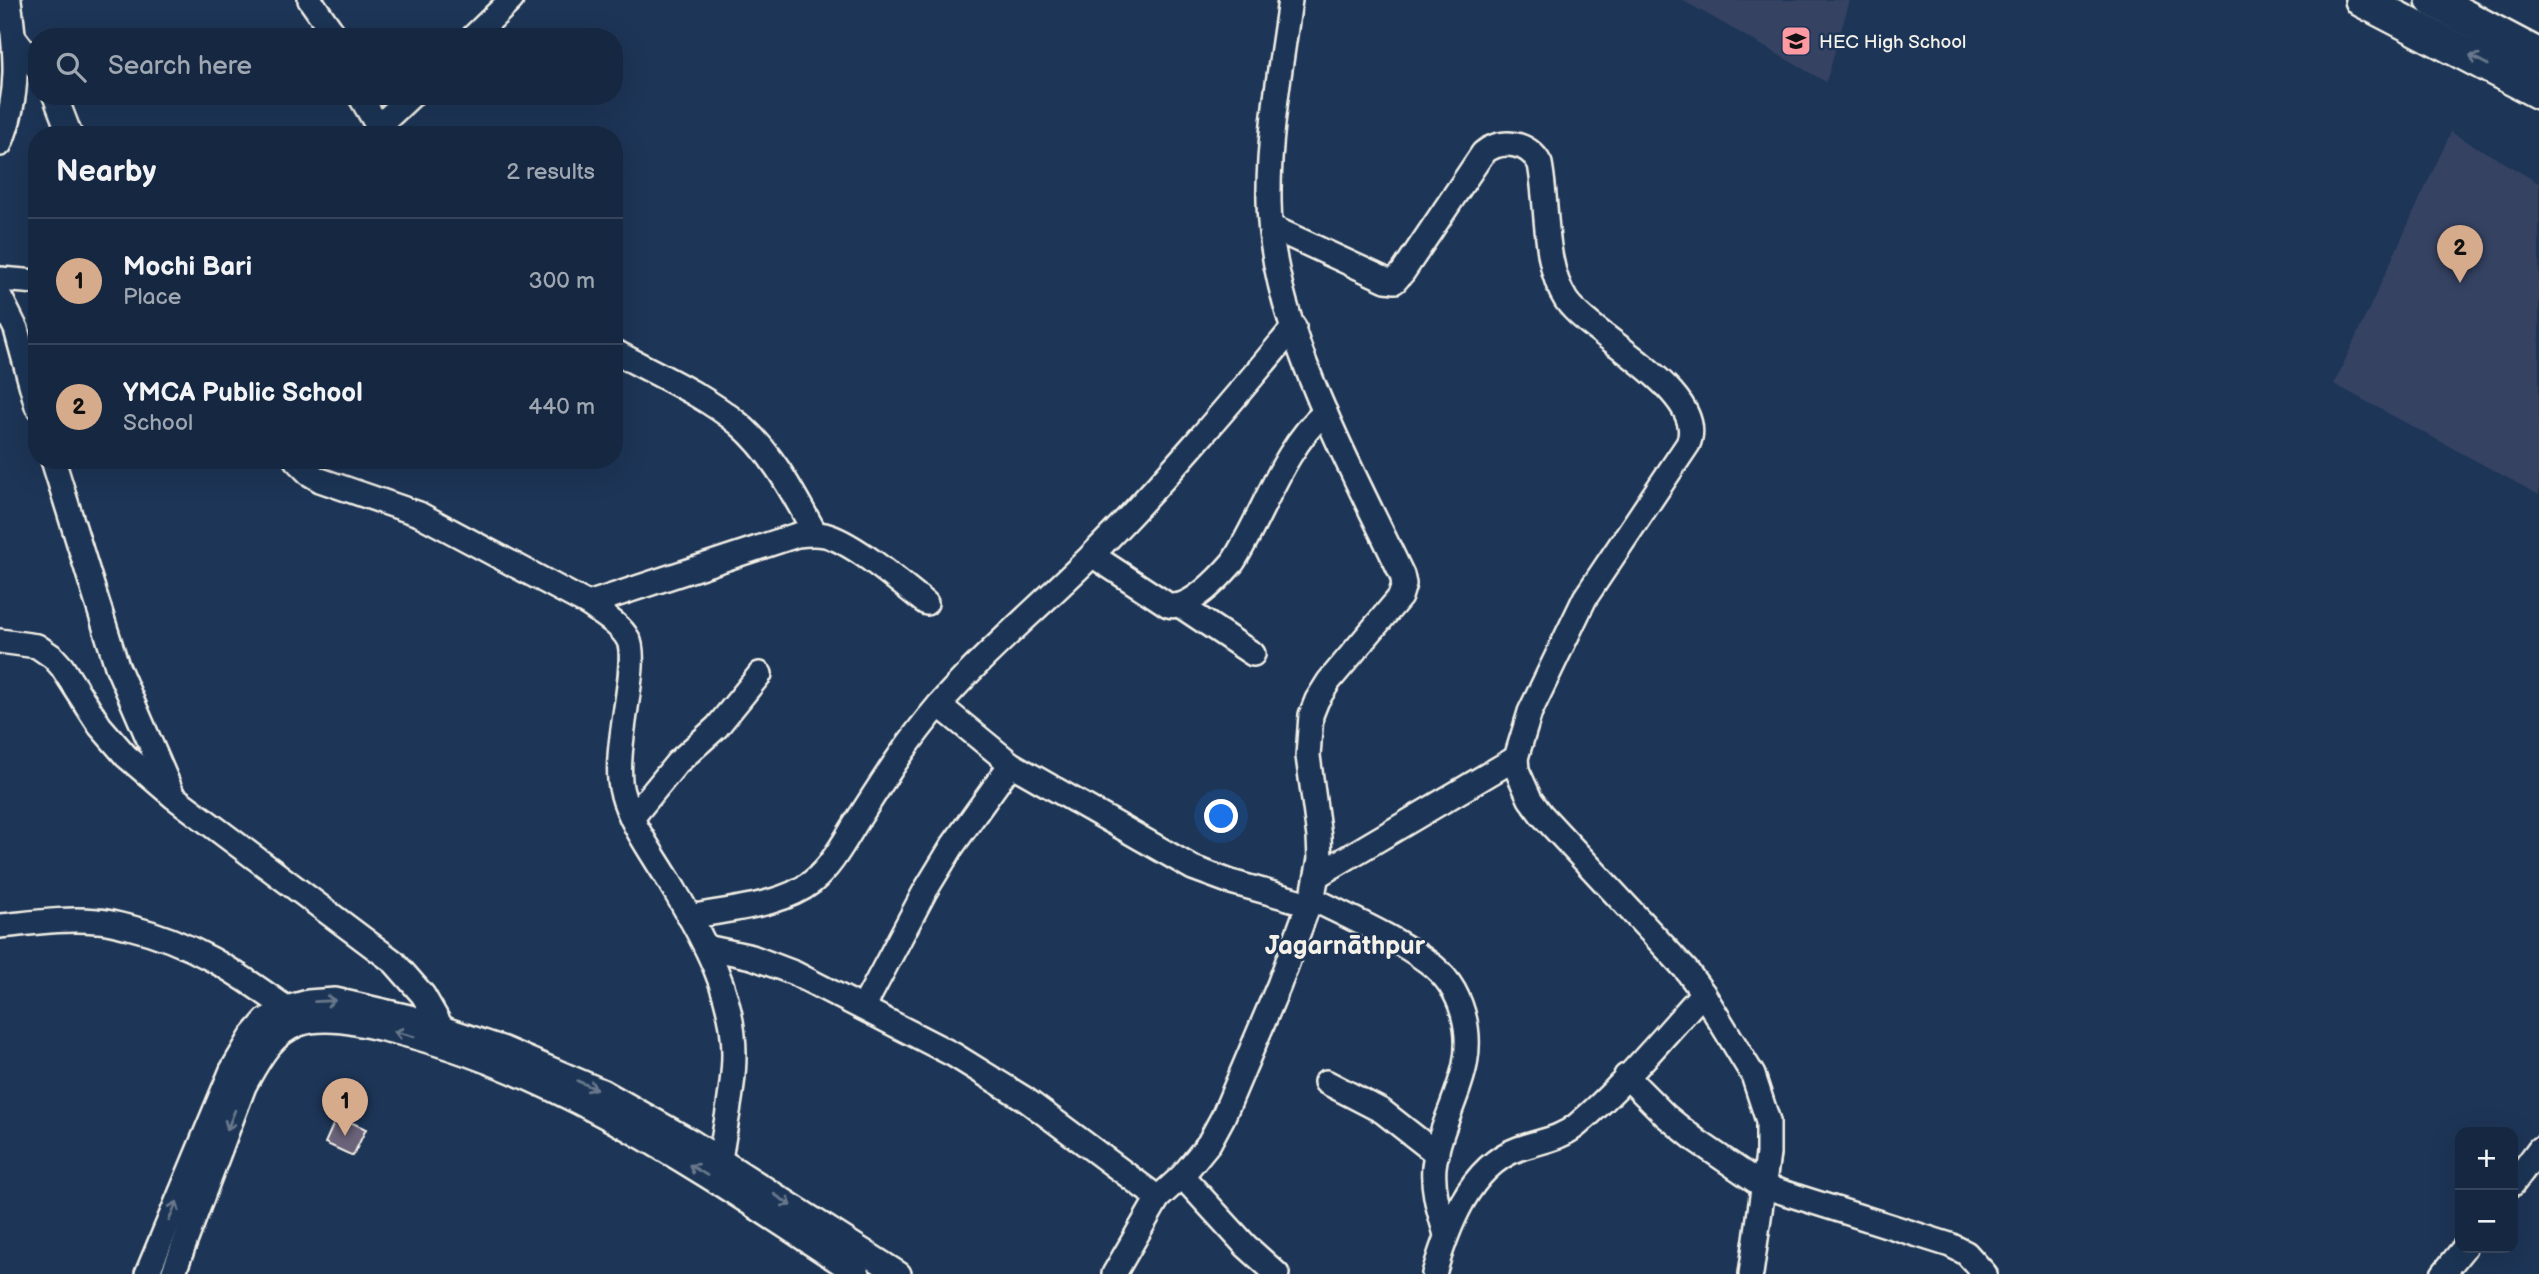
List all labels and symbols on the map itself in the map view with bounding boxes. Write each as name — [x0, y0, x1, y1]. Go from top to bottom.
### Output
school or university icon: HEC High School — [1779, 24, 1813, 58]
place label: HEC High School — [1819, 31, 1966, 54]
one-way arrow — [2469, 53, 2489, 67]
pin: 2 — [2437, 225, 2483, 283]
your location — [1204, 799, 1238, 833]
district label: Jagarnāthpur — [1265, 931, 1426, 962]
one-way arrow — [313, 994, 336, 1007]
one-way arrow — [393, 1027, 416, 1040]
pin: 1 — [322, 1078, 368, 1136]
one-way arrow — [575, 1079, 597, 1092]
one-way arrow — [224, 1108, 237, 1130]
one-way arrow — [688, 1163, 708, 1177]
one-way arrow — [772, 1193, 792, 1207]
one-way arrow — [167, 1201, 180, 1222]

